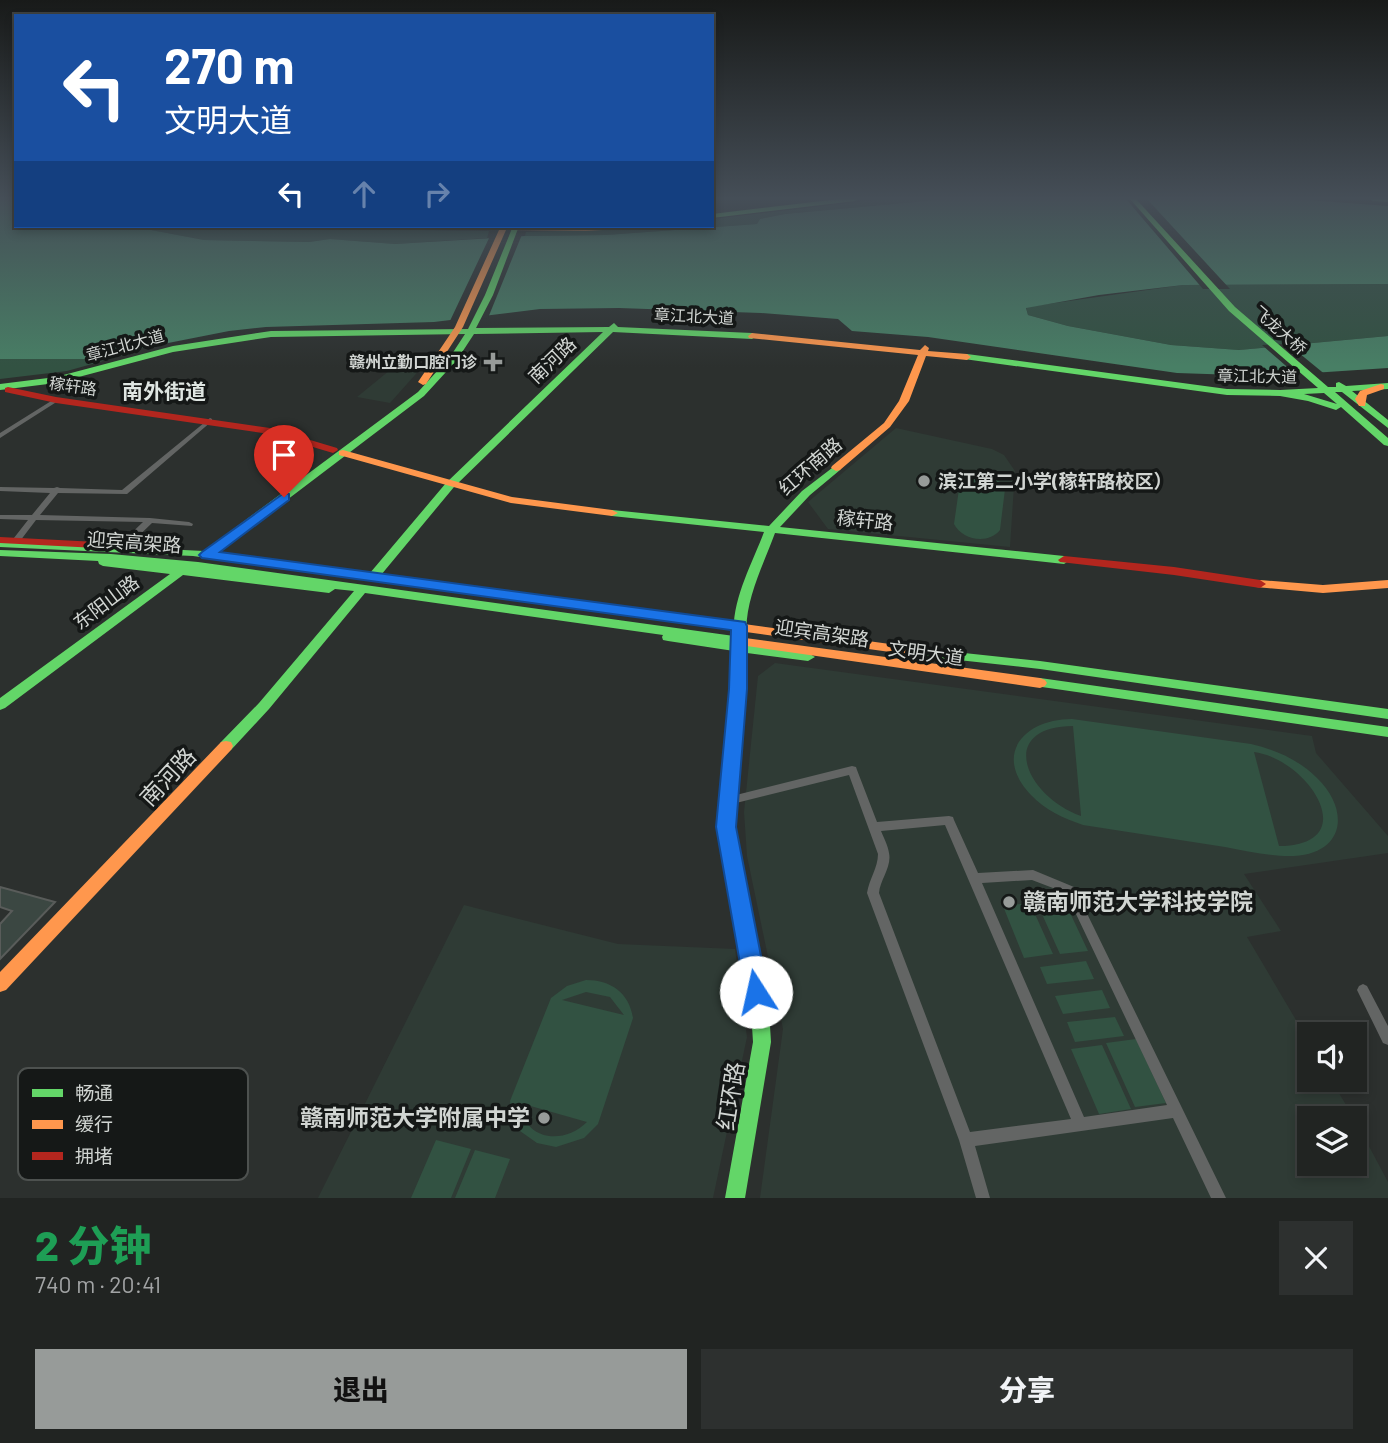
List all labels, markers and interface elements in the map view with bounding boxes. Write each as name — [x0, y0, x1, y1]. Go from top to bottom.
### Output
text: 270 m — [164, 35, 294, 94]
icon: left — [49, 42, 140, 133]
text: 文明大道 — [164, 100, 292, 138]
icon: left — [272, 175, 310, 213]
icon: ahead — [345, 175, 383, 213]
icon: right — [418, 175, 456, 213]
street label: 飞龙大桥 — [1250, 301, 1311, 358]
street label: 章江北大道 — [654, 304, 734, 327]
street label: 章江北大道 — [84, 325, 166, 364]
street label: 南河路 — [523, 332, 580, 388]
place label: 赣州立勤口腔门诊 — [349, 352, 478, 371]
marker: 赣州立勤口腔门诊 — [483, 352, 503, 372]
street label: 章江北大道 — [1217, 365, 1297, 386]
street label: 稼轩路 — [48, 373, 98, 398]
district label: 南外街道 — [122, 378, 206, 403]
pin — [254, 425, 314, 497]
street label: 红环南路 — [773, 432, 846, 499]
icon: arrive — [265, 436, 303, 474]
place label: 滨江第二小学(稼轩路校区） — [938, 469, 1173, 492]
marker: 滨江第二小学(稼轩路校区） — [916, 473, 932, 489]
street label: 稼轩路 — [835, 505, 895, 534]
street label: 迎宾高架路 — [86, 527, 182, 556]
street label: 东阳山路 — [68, 570, 143, 634]
street label: 迎宾高架路 — [773, 615, 871, 651]
street label: 文明大道 — [887, 636, 965, 669]
street label: 南河路 — [134, 742, 201, 811]
place label: 赣南师范大学科技学院 — [1023, 887, 1253, 915]
marker: 赣南师范大学科技学院 — [1001, 894, 1017, 910]
position arrow — [719, 955, 793, 1029]
map controls — [1297, 1022, 1367, 1176]
button: sound — [1297, 1022, 1367, 1092]
street label: 红环路 — [711, 1060, 749, 1132]
legend — [18, 1068, 248, 1180]
text: 畅通 — [75, 1081, 113, 1104]
place label: 赣南师范大学附属中学 — [300, 1103, 530, 1131]
button: layers — [1297, 1106, 1367, 1176]
marker: 赣南师范大学附属中学 — [536, 1110, 552, 1126]
text: 缓行 — [75, 1112, 113, 1135]
text: 拥堵 — [75, 1144, 113, 1167]
text: 2 分钟 — [35, 1219, 151, 1269]
button: close — [1279, 1221, 1353, 1295]
text: 740 m · 20:41 — [35, 1270, 161, 1298]
button: 退出 — [35, 1349, 687, 1429]
button: 分享 — [701, 1349, 1353, 1429]

